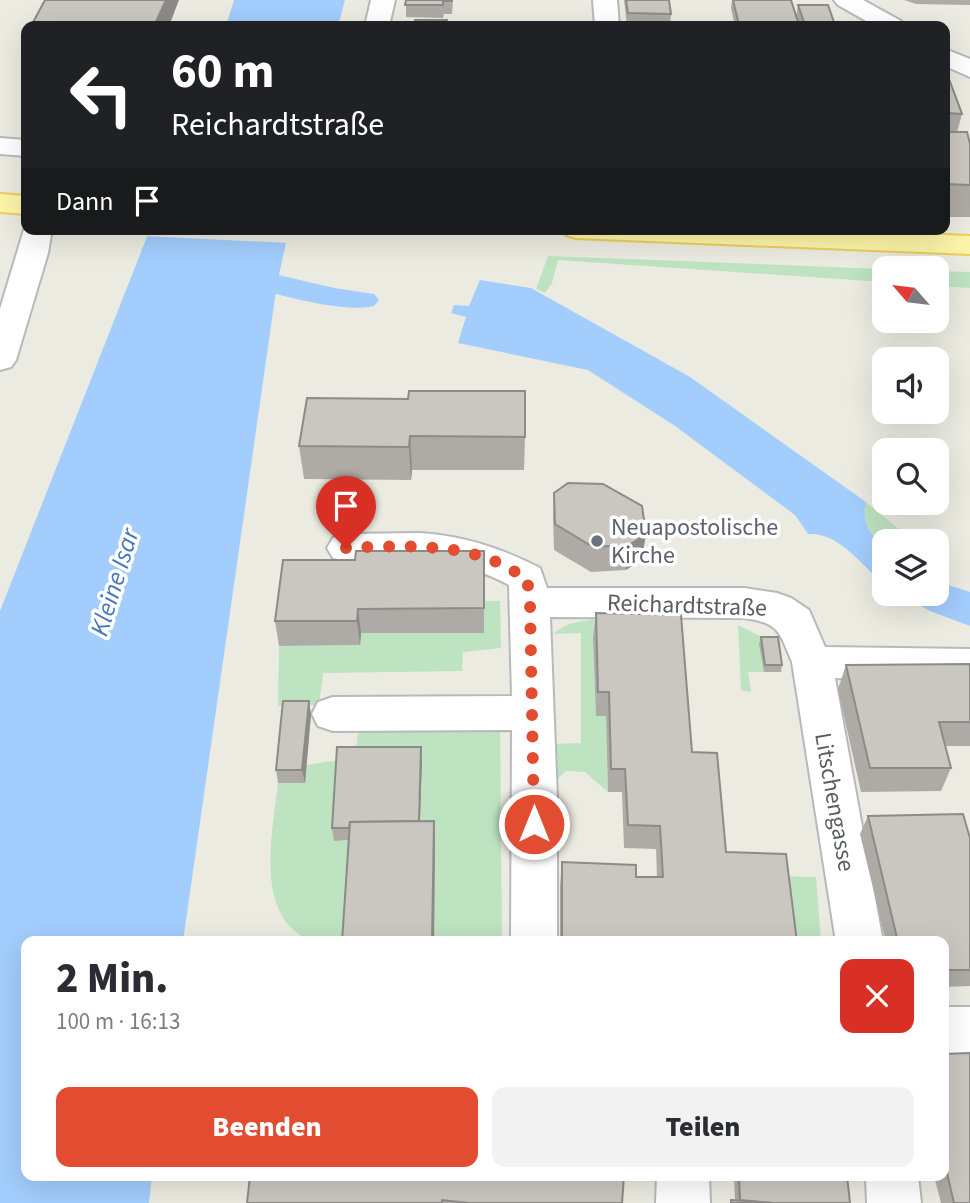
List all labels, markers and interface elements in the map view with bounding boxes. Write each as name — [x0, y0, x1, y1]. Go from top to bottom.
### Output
text: 60 m — [171, 37, 275, 107]
icon: left — [56, 49, 147, 140]
text: Reichardtstraße — [171, 102, 384, 148]
icon: arrive — [128, 182, 166, 220]
text: Dann — [56, 183, 114, 220]
north arrow — [872, 256, 948, 332]
map controls — [872, 256, 949, 606]
button: sound — [872, 347, 949, 424]
button: search — [872, 438, 949, 515]
pin — [316, 476, 376, 548]
icon: arrive — [327, 487, 365, 525]
place label: Neuapostolische Kirche — [611, 510, 778, 573]
water label: Kleine Isar — [81, 523, 149, 640]
button: layers — [872, 529, 949, 606]
marker: Neuapostolische Kirche — [589, 533, 605, 549]
street label: Reichardtstraße — [606, 585, 767, 626]
street label: Litschengasse — [805, 730, 864, 874]
position arrow — [497, 787, 571, 861]
text: 2 Min. — [56, 949, 168, 1009]
button: close — [840, 959, 914, 1033]
text: 100 m · 16:13 — [56, 1005, 180, 1038]
button: Beenden — [56, 1087, 478, 1167]
button: Teilen — [492, 1087, 914, 1167]

